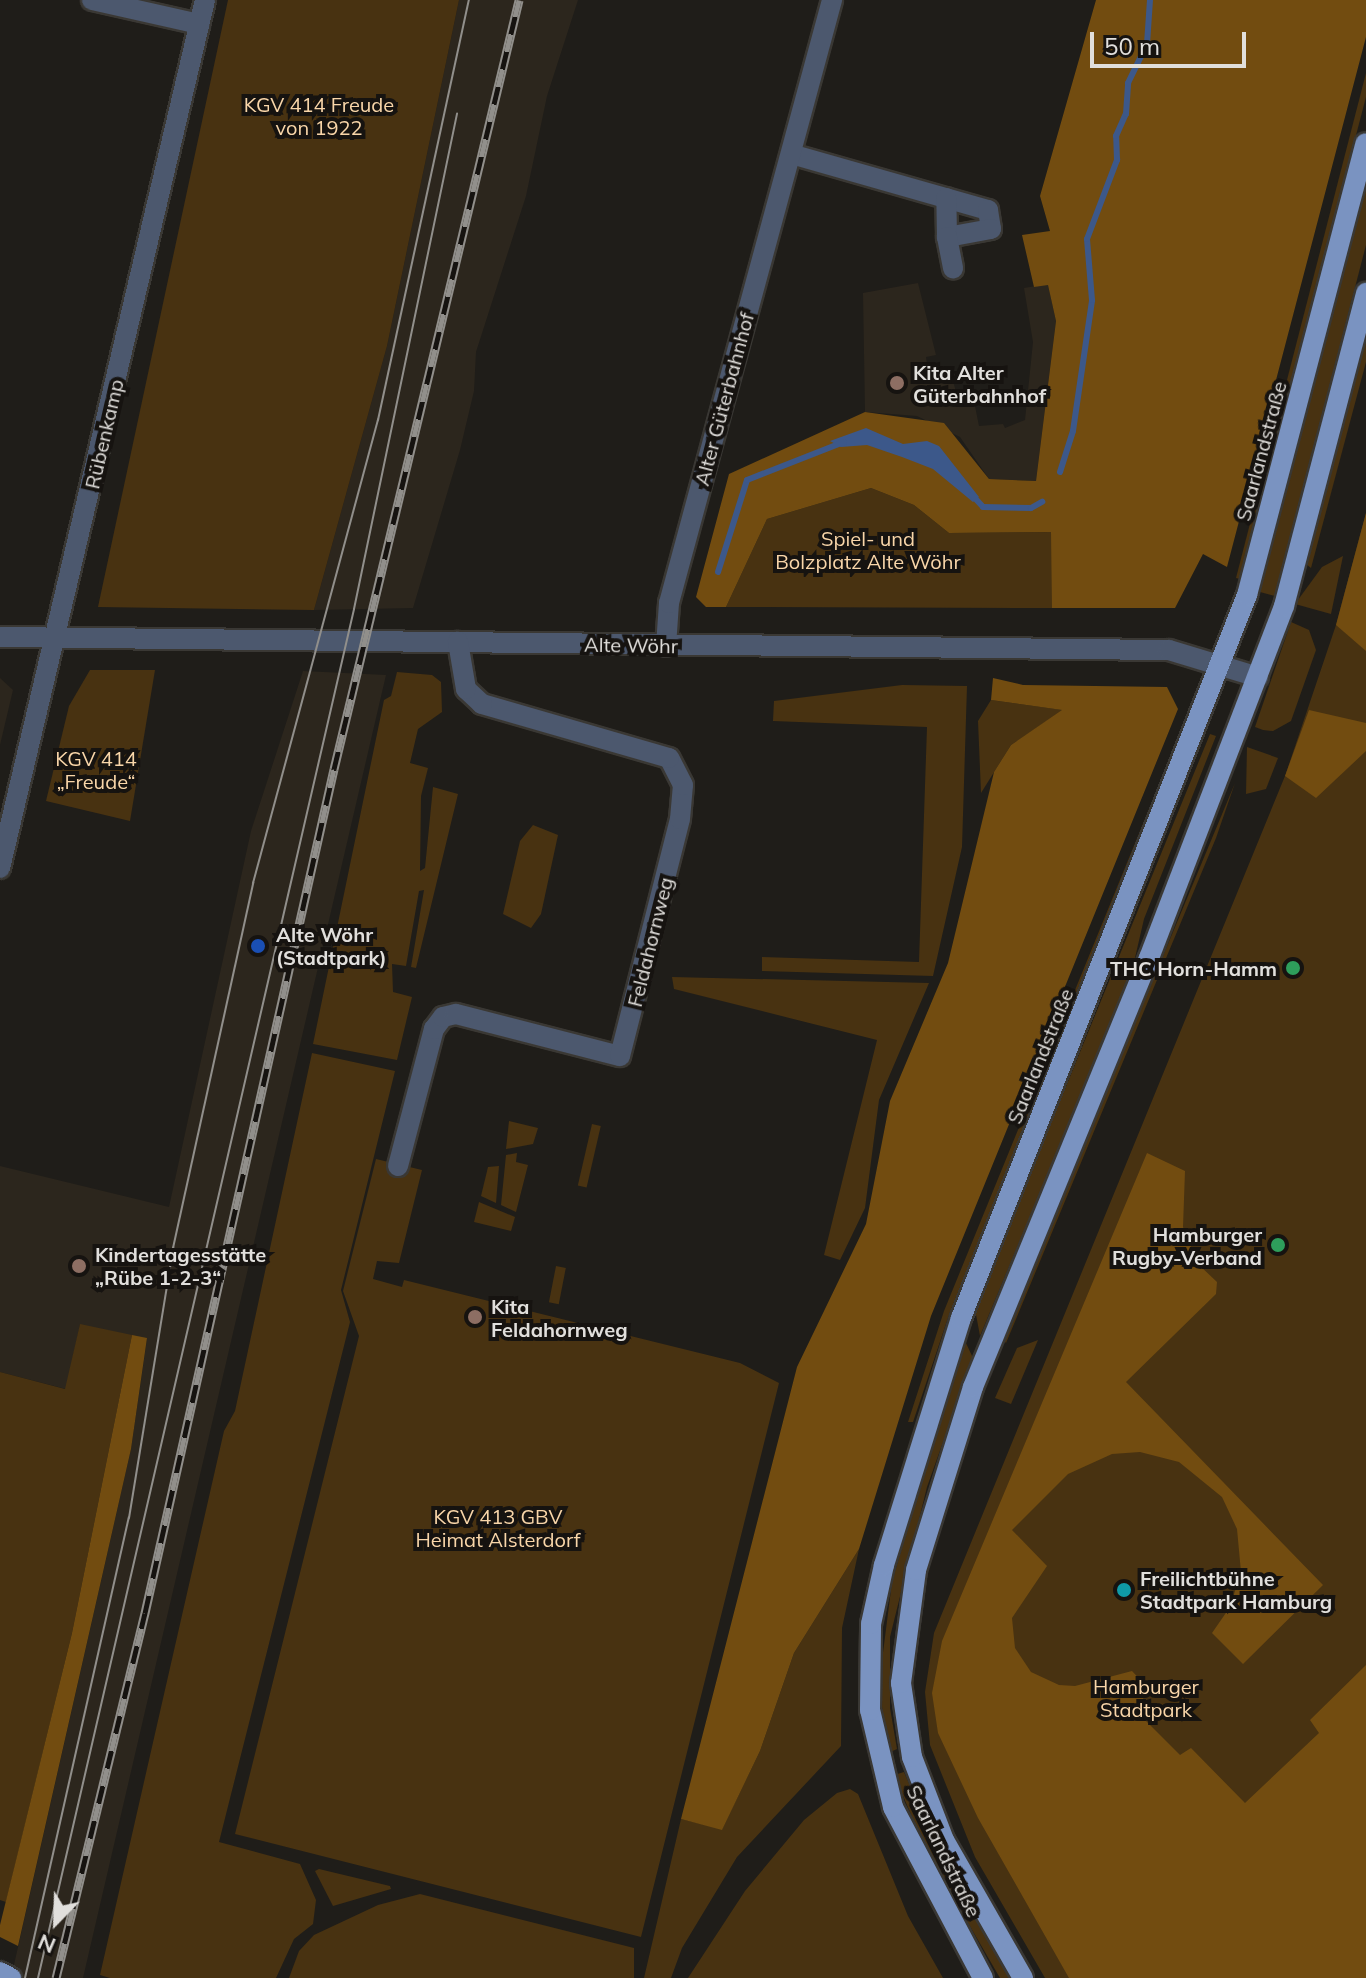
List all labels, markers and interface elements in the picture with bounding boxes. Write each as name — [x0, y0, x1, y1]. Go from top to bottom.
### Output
scale bar — [1094, 16, 1250, 66]
text: 50 m — [1104, 31, 1160, 61]
park label: KGV 414 Freude von 1922 — [244, 93, 394, 140]
street label: Alter Güterbahnhof — [689, 310, 759, 488]
place label: Kita Alter Güterbahnhof — [913, 360, 1046, 407]
marker: Kita Alter Güterbahnhof — [888, 374, 906, 392]
street label: Rübenkamp — [80, 377, 128, 491]
street label: Saarlandstraße — [1231, 378, 1291, 524]
park label: Spiel- und Bolzplatz Alte Wöhr — [775, 526, 961, 573]
street label: Alte Wöhr — [584, 632, 678, 658]
park label: KGV 414 „Freude“ — [55, 746, 137, 793]
street label: Feldahornweg — [622, 875, 678, 1009]
place label: Alte Wöhr (Stadtpark) — [276, 922, 387, 969]
marker: Alte Wöhr (Stadtpark) — [247, 935, 269, 957]
place label: THC Horn-Hamm — [1110, 956, 1277, 980]
marker: THC Horn-Hamm — [1284, 959, 1302, 977]
street label: Saarlandstraße — [1002, 985, 1078, 1127]
place label: Hamburger Rugby-Verband — [1112, 1222, 1262, 1269]
marker: Hamburger Rugby-Verband — [1269, 1236, 1287, 1254]
place label: Kindertagesstätte „Rübe 1-2-3“ — [95, 1242, 266, 1289]
marker: Kindertagesstätte „Rübe 1-2-3“ — [70, 1257, 88, 1275]
place label: Kita Feldahornweg — [491, 1294, 628, 1341]
marker: Kita Feldahornweg — [466, 1308, 484, 1326]
park label: KGV 413 GBV Heimat Alsterdorf — [416, 1505, 580, 1552]
place label: Freilichtbühne Stadtpark Hamburg — [1140, 1566, 1332, 1613]
marker: Freilichtbühne Stadtpark Hamburg — [1115, 1581, 1133, 1599]
park label: Hamburger Stadtpark — [1093, 1675, 1199, 1722]
street label: Saarlandstraße — [902, 1781, 986, 1921]
north arrow — [16, 1882, 96, 1962]
text: N — [34, 1928, 60, 1960]

